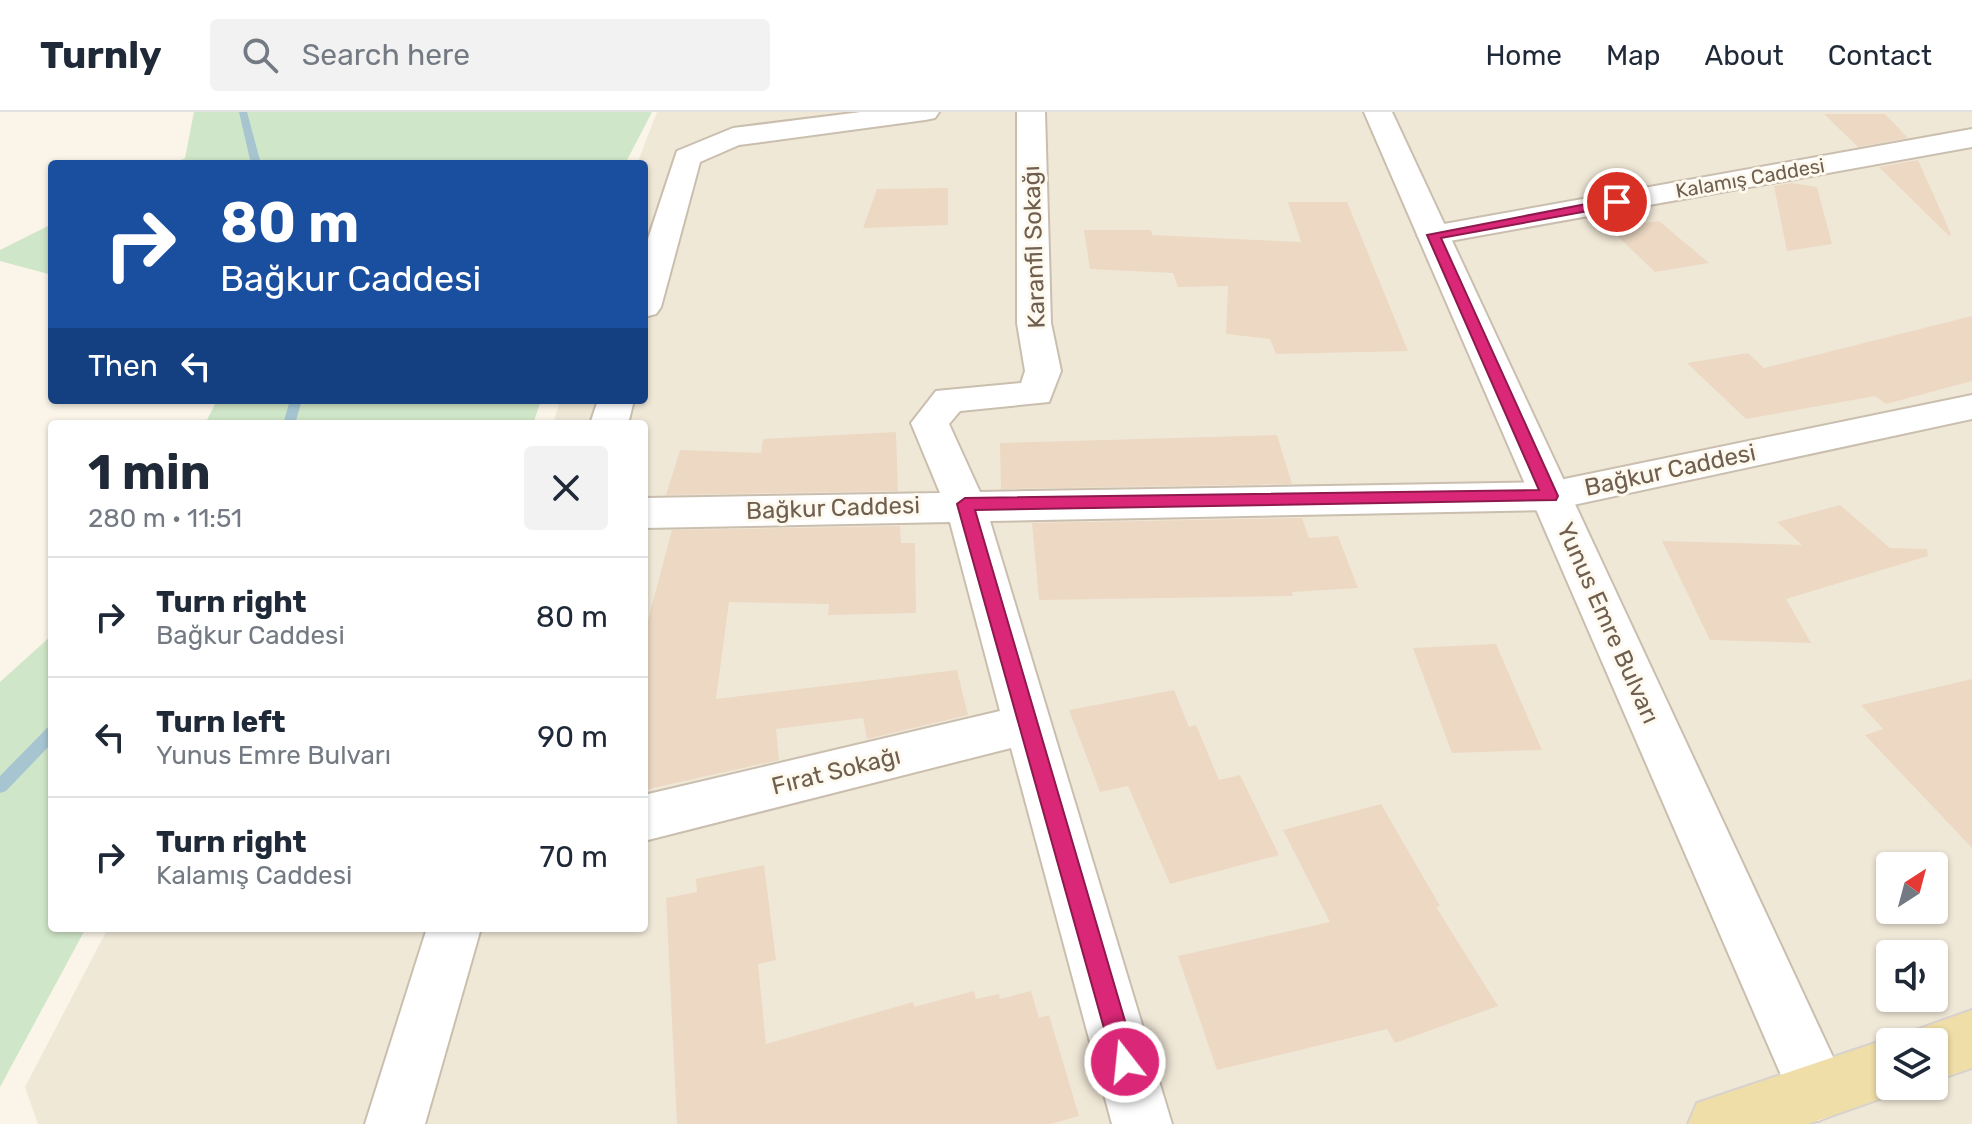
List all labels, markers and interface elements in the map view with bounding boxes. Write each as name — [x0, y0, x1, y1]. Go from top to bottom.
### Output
search box — [210, 19, 770, 91]
text: Turnly — [40, 32, 162, 78]
icon: search — [238, 33, 282, 77]
text: Search here — [302, 37, 470, 73]
text: Home — [1485, 39, 1562, 72]
text: Map — [1606, 39, 1660, 72]
text: About — [1704, 39, 1784, 72]
text: Contact — [1828, 39, 1932, 72]
street label: Kalamış Caddesi — [1674, 153, 1826, 203]
street label: Karanfil Sokağı — [1017, 165, 1051, 329]
pin — [1583, 168, 1651, 236]
icon: arrive — [1595, 180, 1639, 224]
text: 80 m — [220, 190, 359, 256]
icon: right — [88, 192, 192, 296]
text: Bağkur Caddesi — [220, 257, 481, 300]
icon: left — [174, 344, 218, 388]
text: Then — [88, 348, 158, 384]
street label: Bağkur Caddesi — [1582, 438, 1758, 502]
text: 1 min — [88, 444, 211, 501]
button: close — [524, 446, 608, 530]
street label: Bağkur Caddesi — [745, 491, 921, 525]
text: 280 m · 11:51 — [88, 503, 242, 534]
street label: Yunus Emre Bulvarı — [1551, 518, 1665, 728]
text: Turn right — [156, 584, 307, 620]
icon: right — [88, 595, 132, 639]
text: 80 m — [536, 599, 608, 635]
text: Bağkur Caddesi — [156, 620, 345, 651]
text: Turn left — [156, 704, 286, 740]
icon: left — [88, 715, 132, 759]
text: 90 m — [537, 719, 608, 755]
text: Yunus Emre Bulvarı — [156, 740, 391, 771]
street label: Fırat Sokağı — [769, 742, 903, 800]
text: Turn right — [156, 824, 307, 860]
icon: right — [88, 835, 132, 879]
text: 70 m — [540, 839, 608, 875]
north arrow — [1876, 852, 1948, 924]
map controls — [1876, 852, 1948, 1100]
text: Kalamış Caddesi — [156, 860, 352, 891]
button: sound — [1876, 940, 1948, 1012]
position arrow — [1083, 1020, 1167, 1104]
button: layers — [1876, 1028, 1948, 1100]

